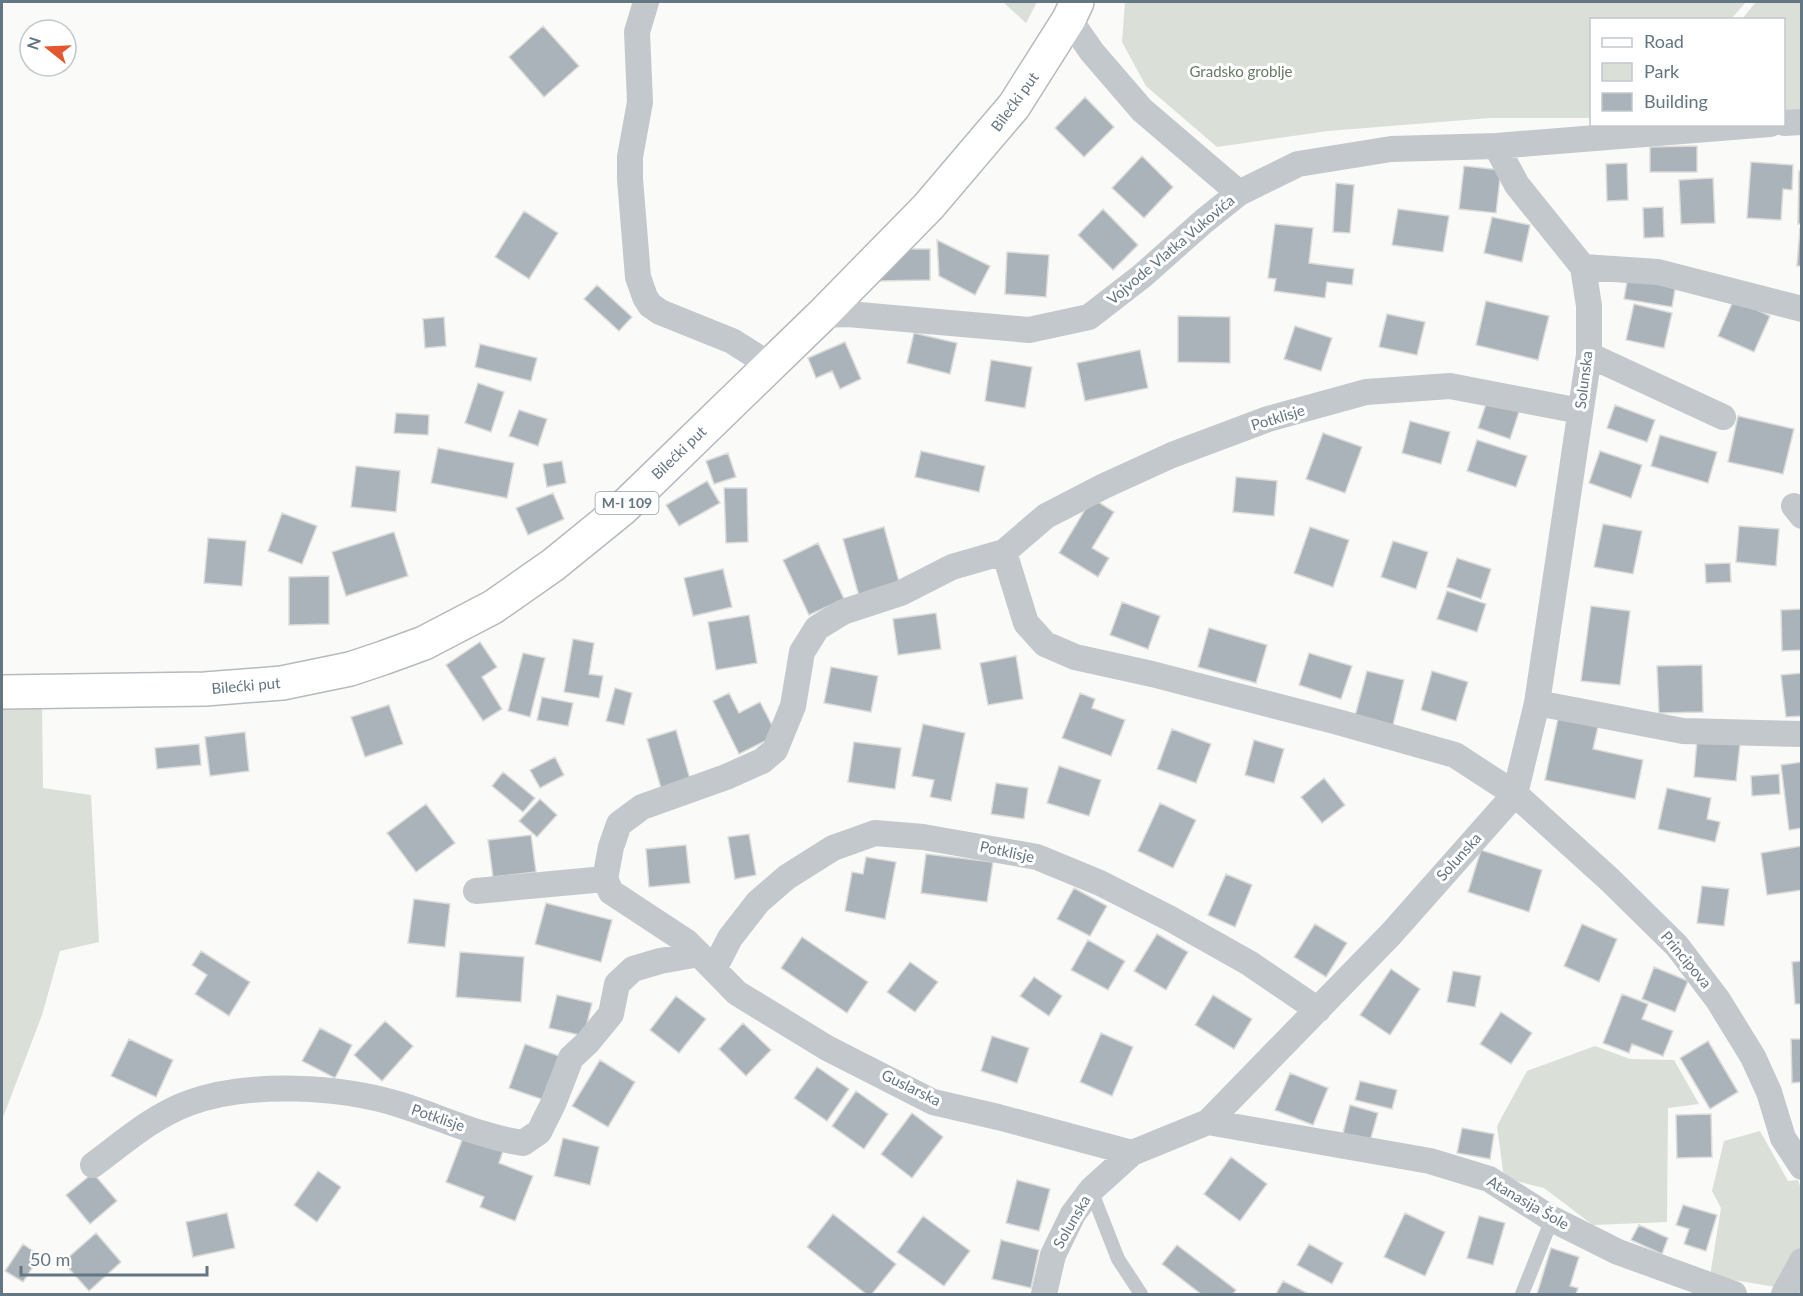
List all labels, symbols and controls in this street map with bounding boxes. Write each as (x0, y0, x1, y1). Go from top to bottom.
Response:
north arrow (18, 18, 78, 78)
legend (1590, 18, 1785, 126)
text: Road (1644, 30, 1684, 52)
text: N (22, 34, 44, 52)
text: Park (1644, 60, 1680, 82)
park label: Gradsko groblje (1190, 62, 1293, 80)
street label: Bilećki put (987, 68, 1042, 135)
text: Building (1644, 90, 1708, 112)
street label: Vojvode Vlatka Vukovića (1103, 191, 1238, 308)
street label: Solunska (1571, 350, 1596, 410)
street label: Potklisje (1249, 400, 1307, 434)
street label: Bilećki put (647, 421, 710, 483)
road number: M-I 109 (596, 492, 658, 514)
street label: Bilećki put (211, 673, 282, 697)
street label: Solunska (1432, 829, 1485, 884)
street label: Potklisje (978, 836, 1036, 866)
street label: Principova (1658, 927, 1716, 991)
street label: Guslarska (879, 1065, 944, 1109)
street label: Potklisje (409, 1100, 467, 1135)
street label: Atanasija Šole (1484, 1171, 1573, 1233)
street label: Solunska (1049, 1192, 1094, 1251)
scale bar (21, 1239, 207, 1277)
text: 50 m (30, 1248, 70, 1270)

